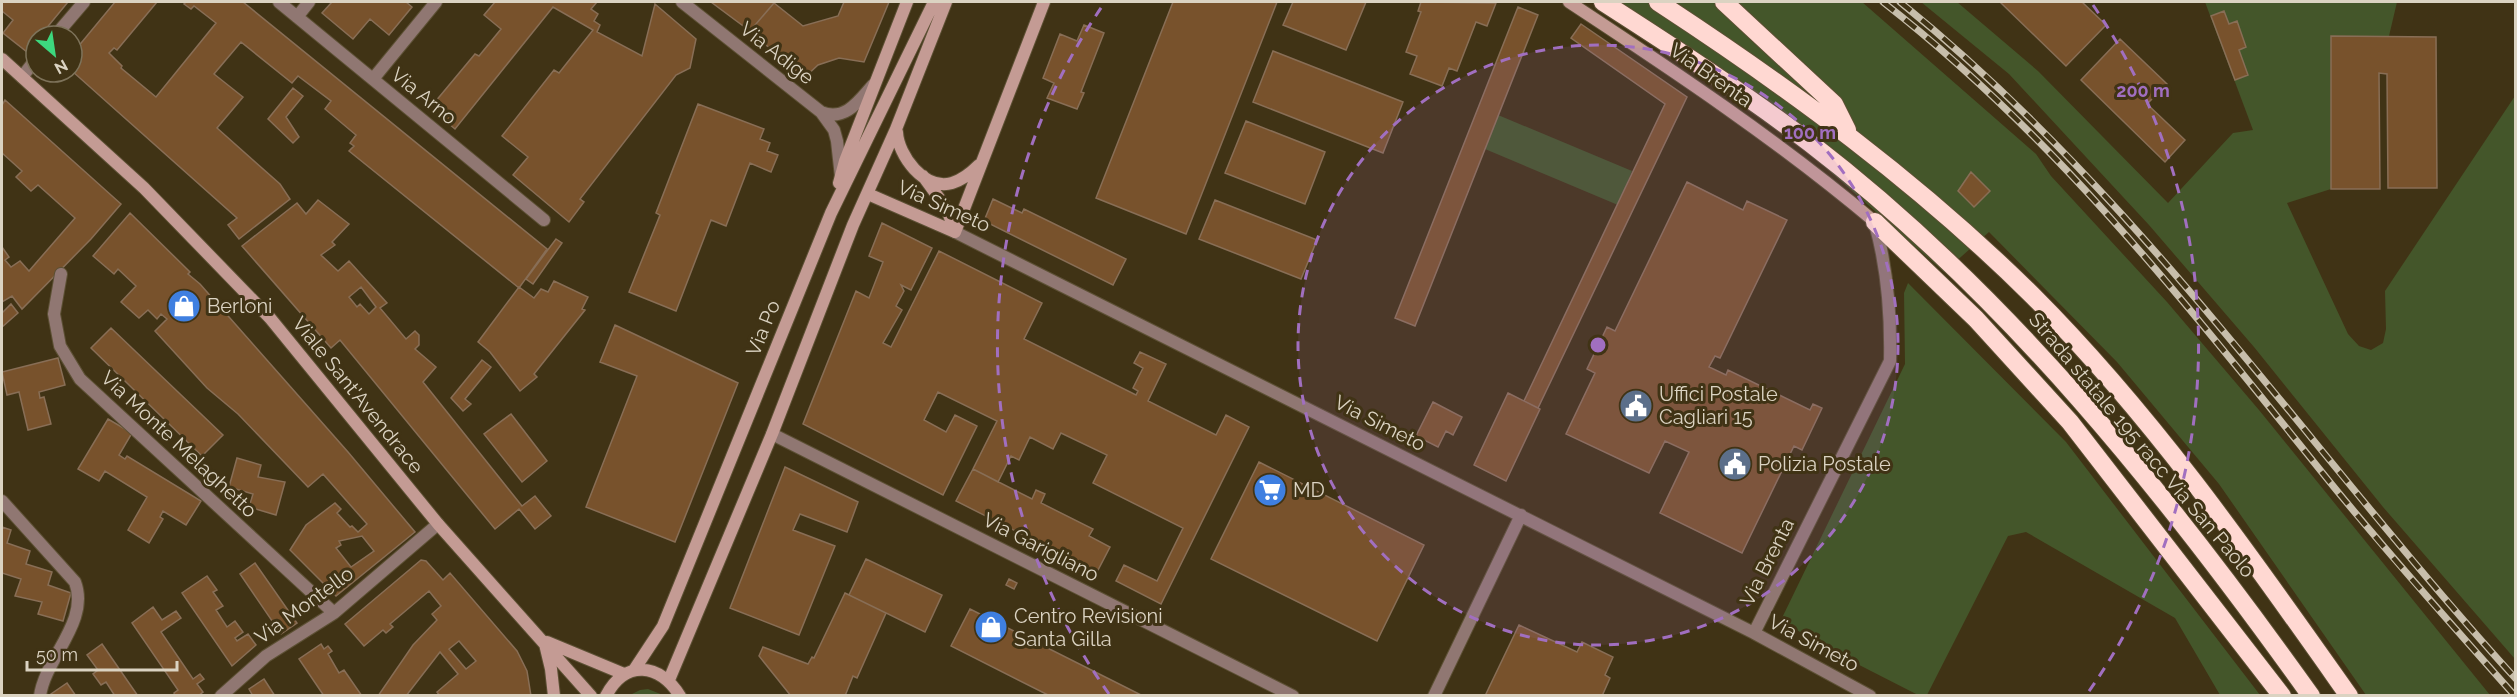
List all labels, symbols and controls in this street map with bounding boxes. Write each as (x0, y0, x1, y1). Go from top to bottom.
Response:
street label: Via Adige (735, 17, 819, 90)
north arrow (24, 24, 84, 84)
street label: Via Brenta (1665, 38, 1757, 112)
text: N (51, 55, 71, 78)
street label: Via Arno (386, 62, 462, 130)
text: 200 m (2116, 80, 2170, 101)
text: 100 m (1784, 122, 1836, 143)
street label: Via Simeto (894, 175, 994, 237)
shop icon: Berloni (166, 288, 202, 324)
place label: Berloni (207, 294, 272, 318)
street label: Via Po (741, 296, 785, 359)
street label: Strada statale 195 racc Via San Paolo (2024, 308, 2260, 583)
street label: Viale Sant'Avendrace (287, 312, 429, 478)
centre of rings (1588, 335, 1608, 355)
street label: Via Monte Melaghetto (96, 366, 262, 523)
place label: Uffici Postale Cagliari 15 (1659, 382, 1778, 429)
public building icon: Uffici Postale Cagliari 15 (1618, 388, 1654, 424)
street label: Via Simeto (1330, 390, 1430, 456)
public building icon: Polizia Postale (1717, 446, 1753, 482)
place label: Polizia Postale (1758, 452, 1891, 476)
supermarket icon: MD (1252, 472, 1288, 508)
place label: MD (1293, 478, 1325, 502)
street label: Via Garigliano (979, 507, 1103, 587)
street label: Via Brenta (1735, 514, 1799, 610)
street label: Via Montello (250, 561, 358, 649)
place label: Centro Revisioni Santa Gilla (1014, 604, 1163, 651)
shop icon: Centro Revisioni Santa Gilla (973, 609, 1009, 645)
street label: Via Simeto (1765, 609, 1863, 677)
scale bar (27, 634, 177, 672)
text: 50 m (36, 644, 78, 665)

